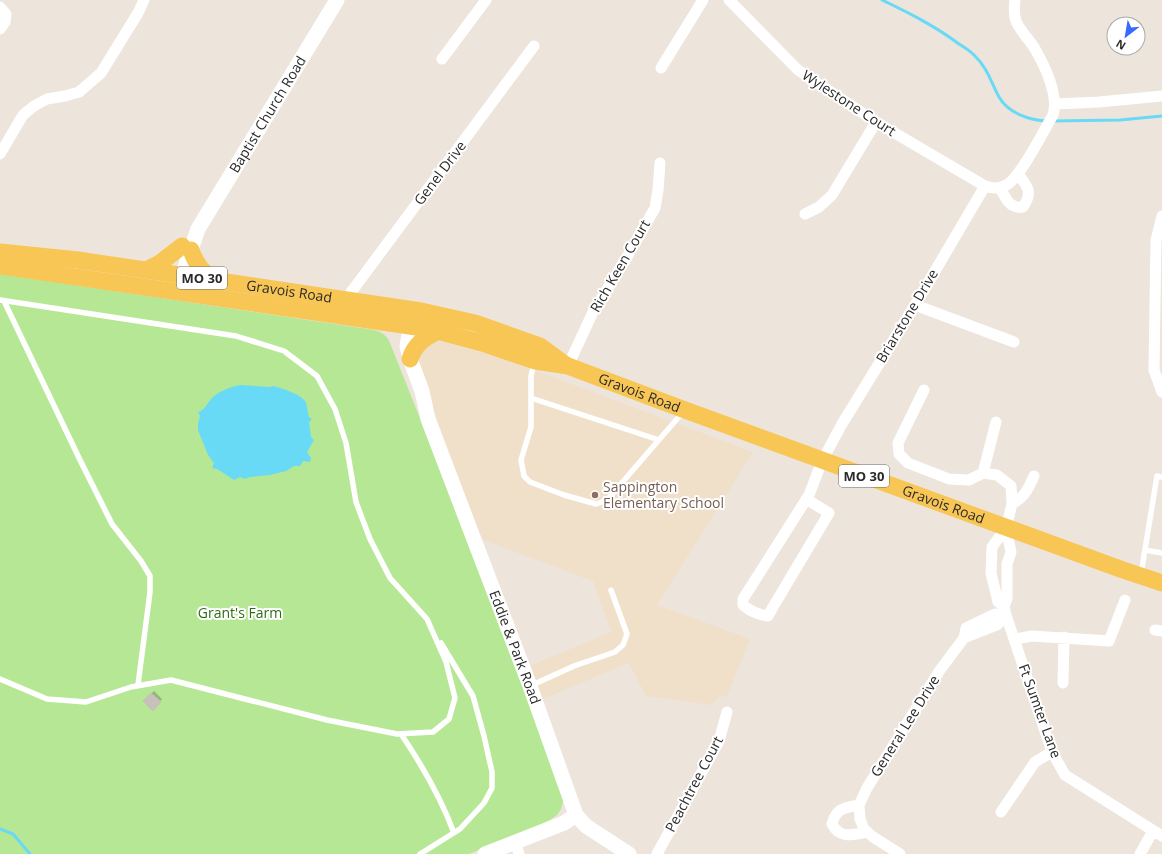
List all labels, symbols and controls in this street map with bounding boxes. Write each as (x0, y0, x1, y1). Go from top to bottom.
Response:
north arrow (1106, 16, 1146, 56)
text: N (1113, 36, 1128, 54)
street label: Baptist Church Road (224, 52, 310, 176)
street label: Wylestone Court (799, 65, 900, 140)
street label: Genel Drive (409, 137, 470, 209)
street label: Rich Keen Court (585, 216, 654, 316)
street label: Briarstone Drive (871, 265, 942, 366)
road number: MO 30 (177, 267, 227, 289)
street label: Gravois Road (245, 275, 333, 307)
street label: Gravois Road (596, 368, 683, 416)
road number: MO 30 (839, 465, 889, 487)
place label: Sappington Elementary School (603, 477, 724, 512)
street label: Gravois Road (900, 480, 988, 528)
marker: Sappington Elementary School (590, 490, 600, 500)
street label: Eddie & Park Road (485, 587, 546, 707)
park label: Grant's Farm (198, 603, 282, 622)
street label: Ft Sumter Lane (1015, 661, 1066, 761)
street label: General Lee Drive (866, 671, 943, 780)
street label: Peachtree Court (660, 733, 727, 835)

